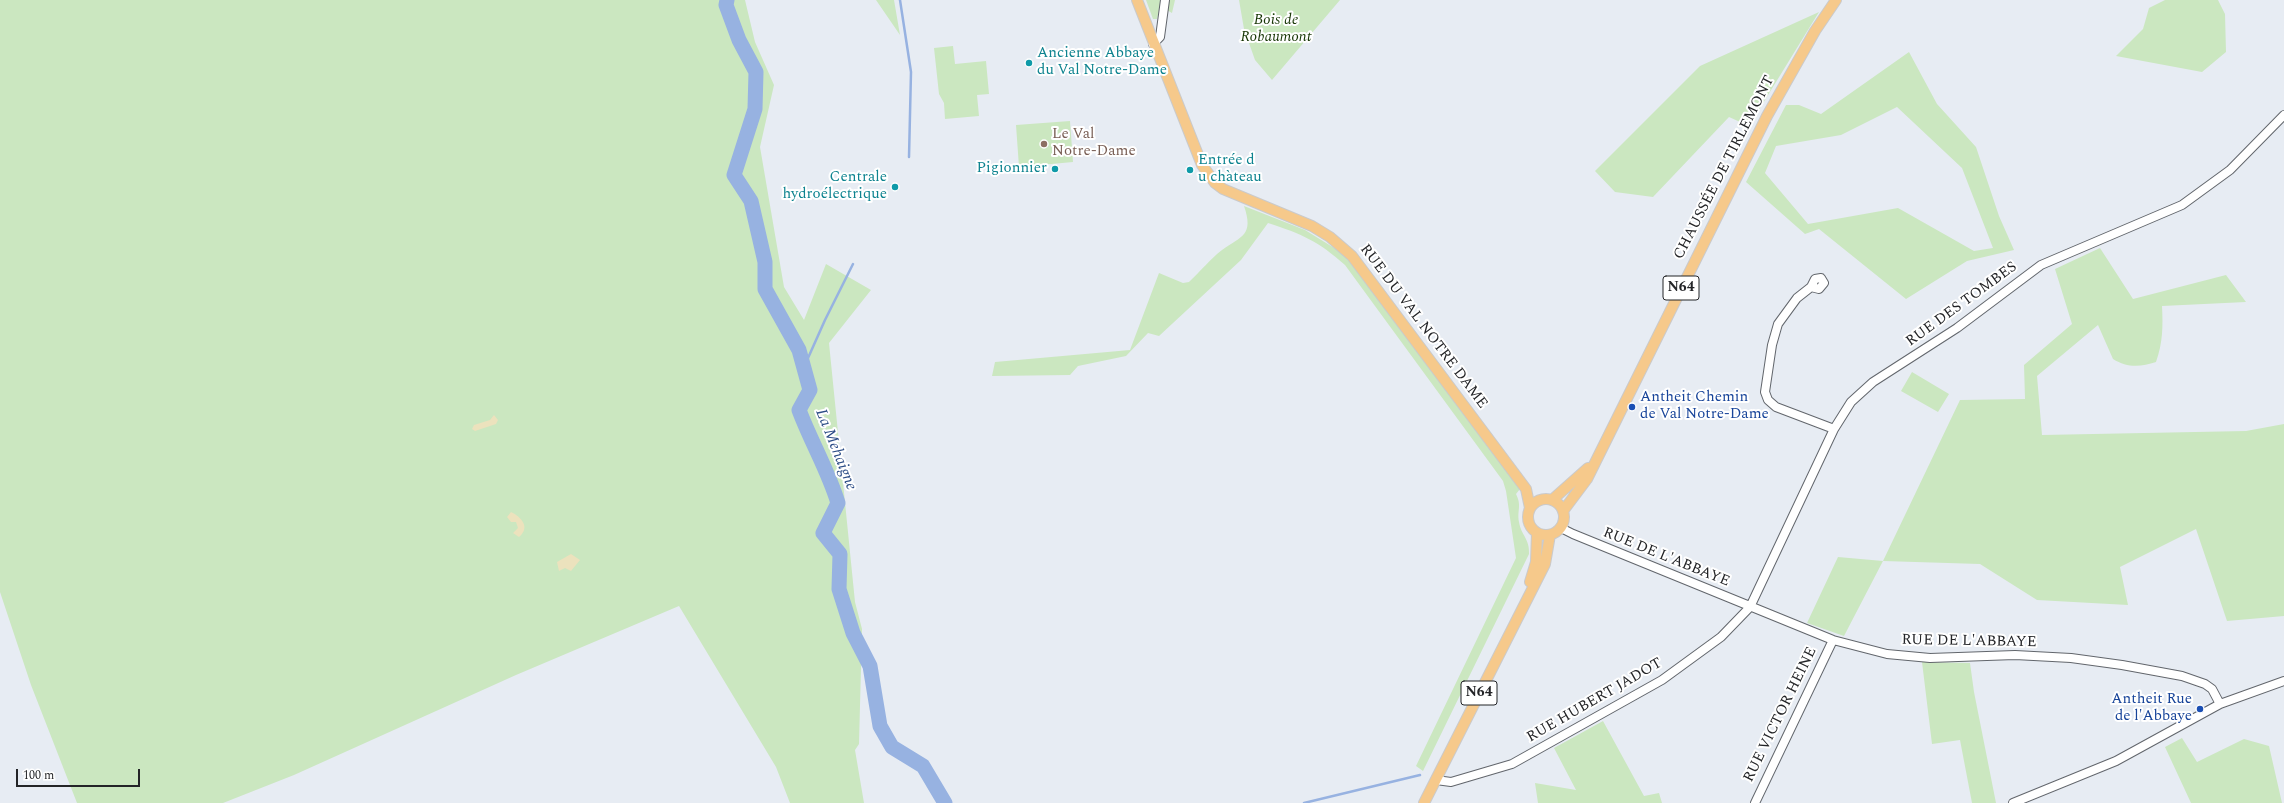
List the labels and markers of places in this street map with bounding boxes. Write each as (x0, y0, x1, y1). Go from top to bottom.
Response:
place label: Ancienne Abbaye du Val Notre-Dame (1037, 45, 1167, 80)
marker: Ancienne Abbaye du Val Notre-Dame (1024, 58, 1034, 68)
place label: Le Val Notre-Dame (1052, 126, 1136, 161)
marker: Le Val Notre-Dame (1039, 139, 1049, 149)
place label: Entrée d u chàteau (1198, 152, 1262, 187)
place label: Pigionnier (976, 160, 1047, 178)
marker: Pigionnier (1050, 164, 1060, 174)
marker: Entrée d u chàteau (1185, 165, 1195, 175)
place label: Centrale hydroélectrique (782, 169, 887, 204)
marker: Centrale hydroélectrique (890, 182, 900, 192)
place label: Antheit Chemin de Val Notre-Dame (1640, 389, 1769, 424)
marker: Antheit Chemin de Val Notre-Dame (1627, 402, 1637, 412)
place label: Antheit Rue de l'Abbaye (2111, 691, 2192, 726)
marker: Antheit Rue de l'Abbaye (2195, 704, 2205, 714)

